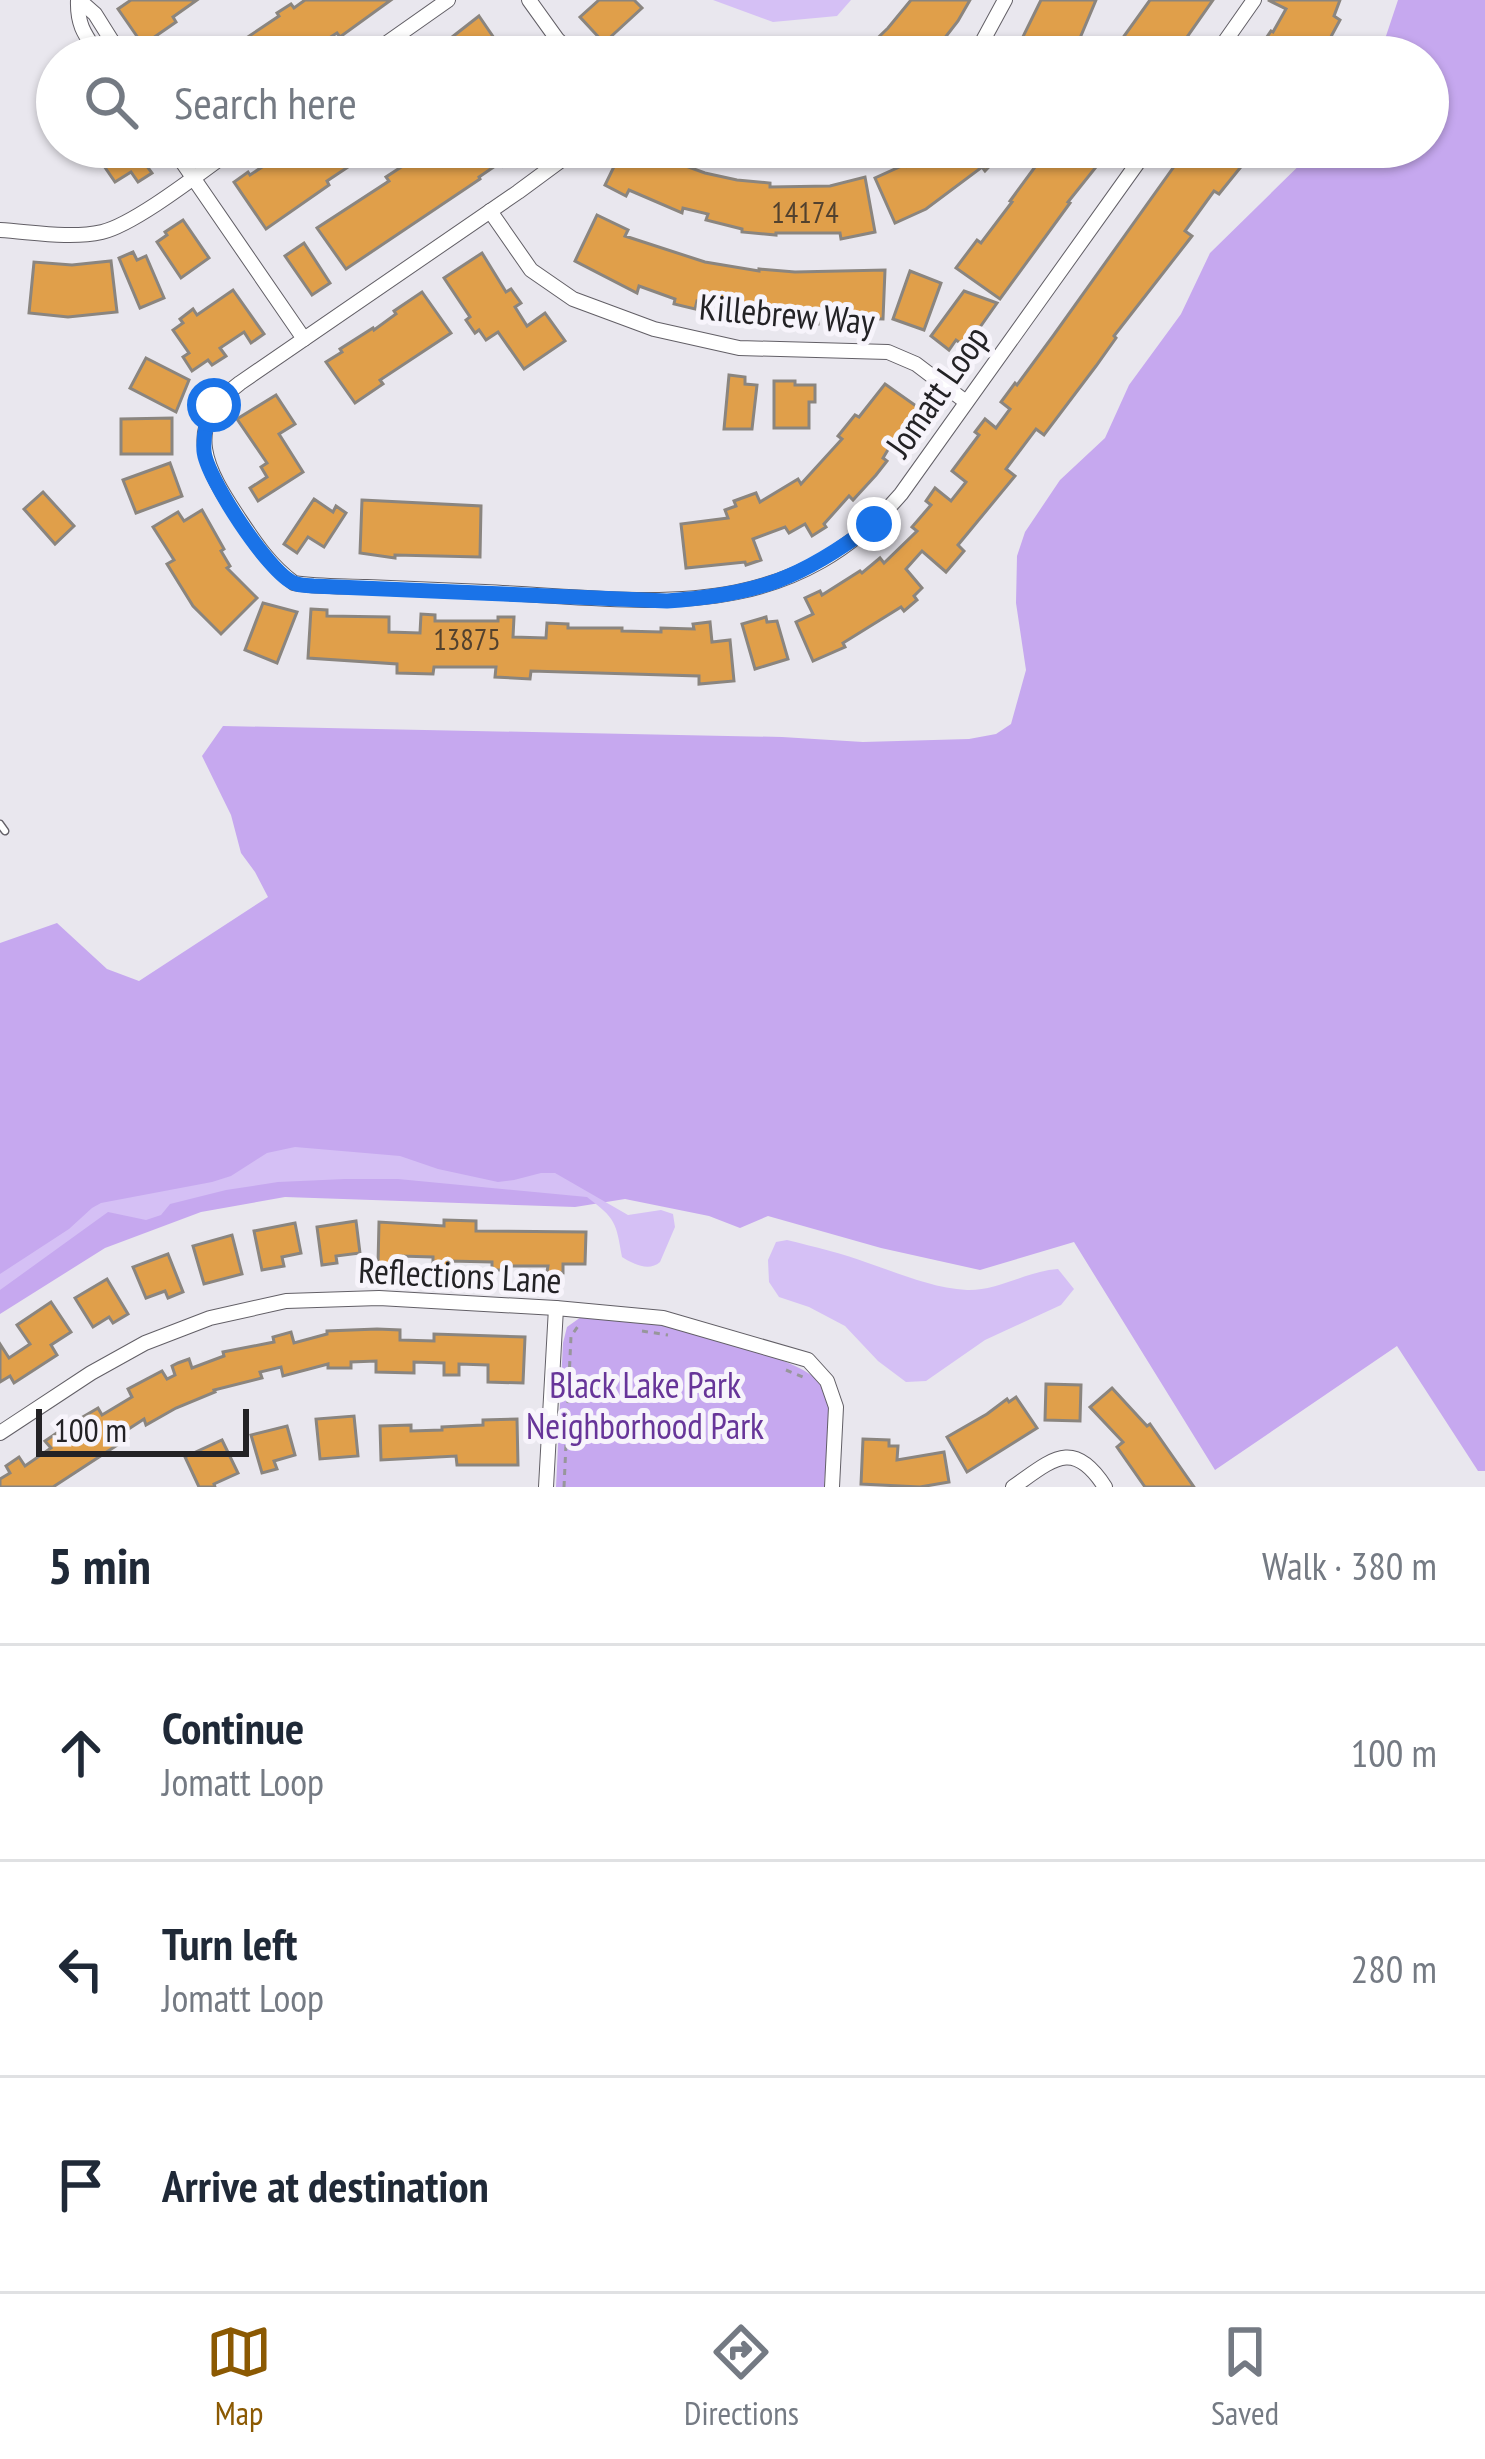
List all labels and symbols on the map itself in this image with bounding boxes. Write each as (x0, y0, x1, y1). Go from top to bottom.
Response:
house number: 14174 (771, 192, 839, 231)
street label: Killebrew Way (697, 282, 877, 345)
street label: Jomatt Loop (874, 316, 999, 466)
route start (187, 378, 241, 432)
route end (847, 497, 901, 551)
house number: 13875 (433, 619, 501, 658)
street label: Reflections Lane (357, 1246, 563, 1303)
park label: Black Lake Park Neighborhood Park (526, 1361, 764, 1449)
scale bar (36, 1403, 249, 1456)

